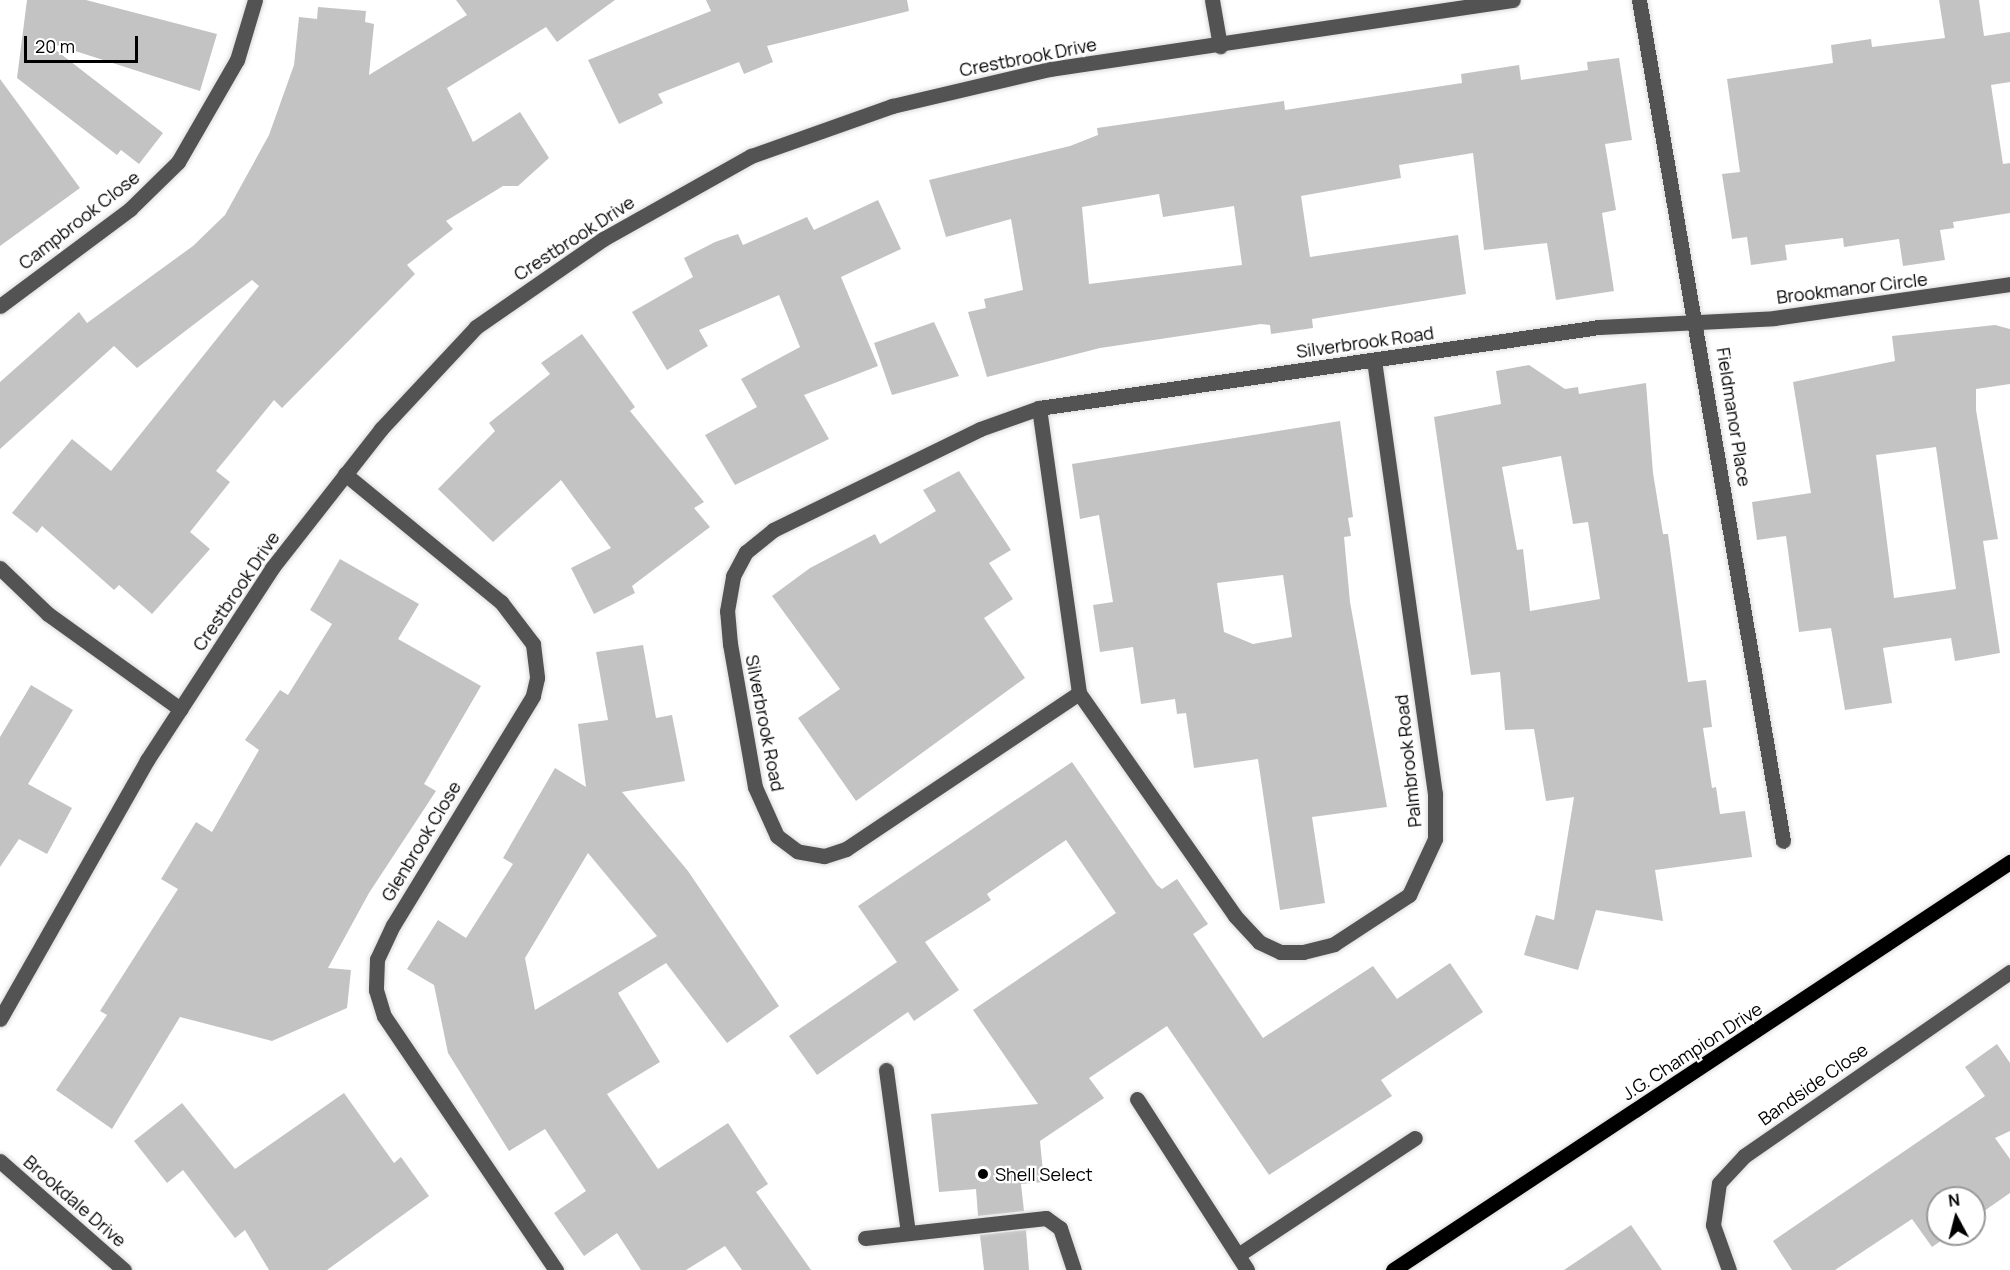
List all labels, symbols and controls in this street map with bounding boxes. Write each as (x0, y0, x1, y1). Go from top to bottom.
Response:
scale bar (27, 24, 141, 62)
street label: Crestbrook Drive (958, 33, 1098, 81)
text: 20 m (35, 34, 75, 58)
street label: Campbrook Close (14, 166, 144, 274)
street label: Crestbrook Drive (510, 191, 638, 285)
street label: Brookmanor Circle (1775, 268, 1929, 308)
street label: Silverbrook Road (1295, 322, 1435, 362)
street label: Fieldmanor Place (1712, 346, 1756, 488)
street label: Crestbrook Drive (188, 527, 284, 655)
street label: Silverbrook Road (741, 653, 789, 793)
street label: Palmbrook Road (1390, 694, 1426, 828)
street label: Glenbrook Close (377, 777, 465, 905)
street label: J.G. Champion Drive (1618, 998, 1766, 1104)
street label: Bandside Close (1754, 1038, 1872, 1130)
street label: Brookdale Drive (19, 1151, 131, 1251)
place label: Shell Select (995, 1163, 1093, 1185)
marker: Shell Select (976, 1167, 990, 1181)
north arrow (1926, 1186, 1986, 1246)
text: N (1947, 1189, 1961, 1212)

